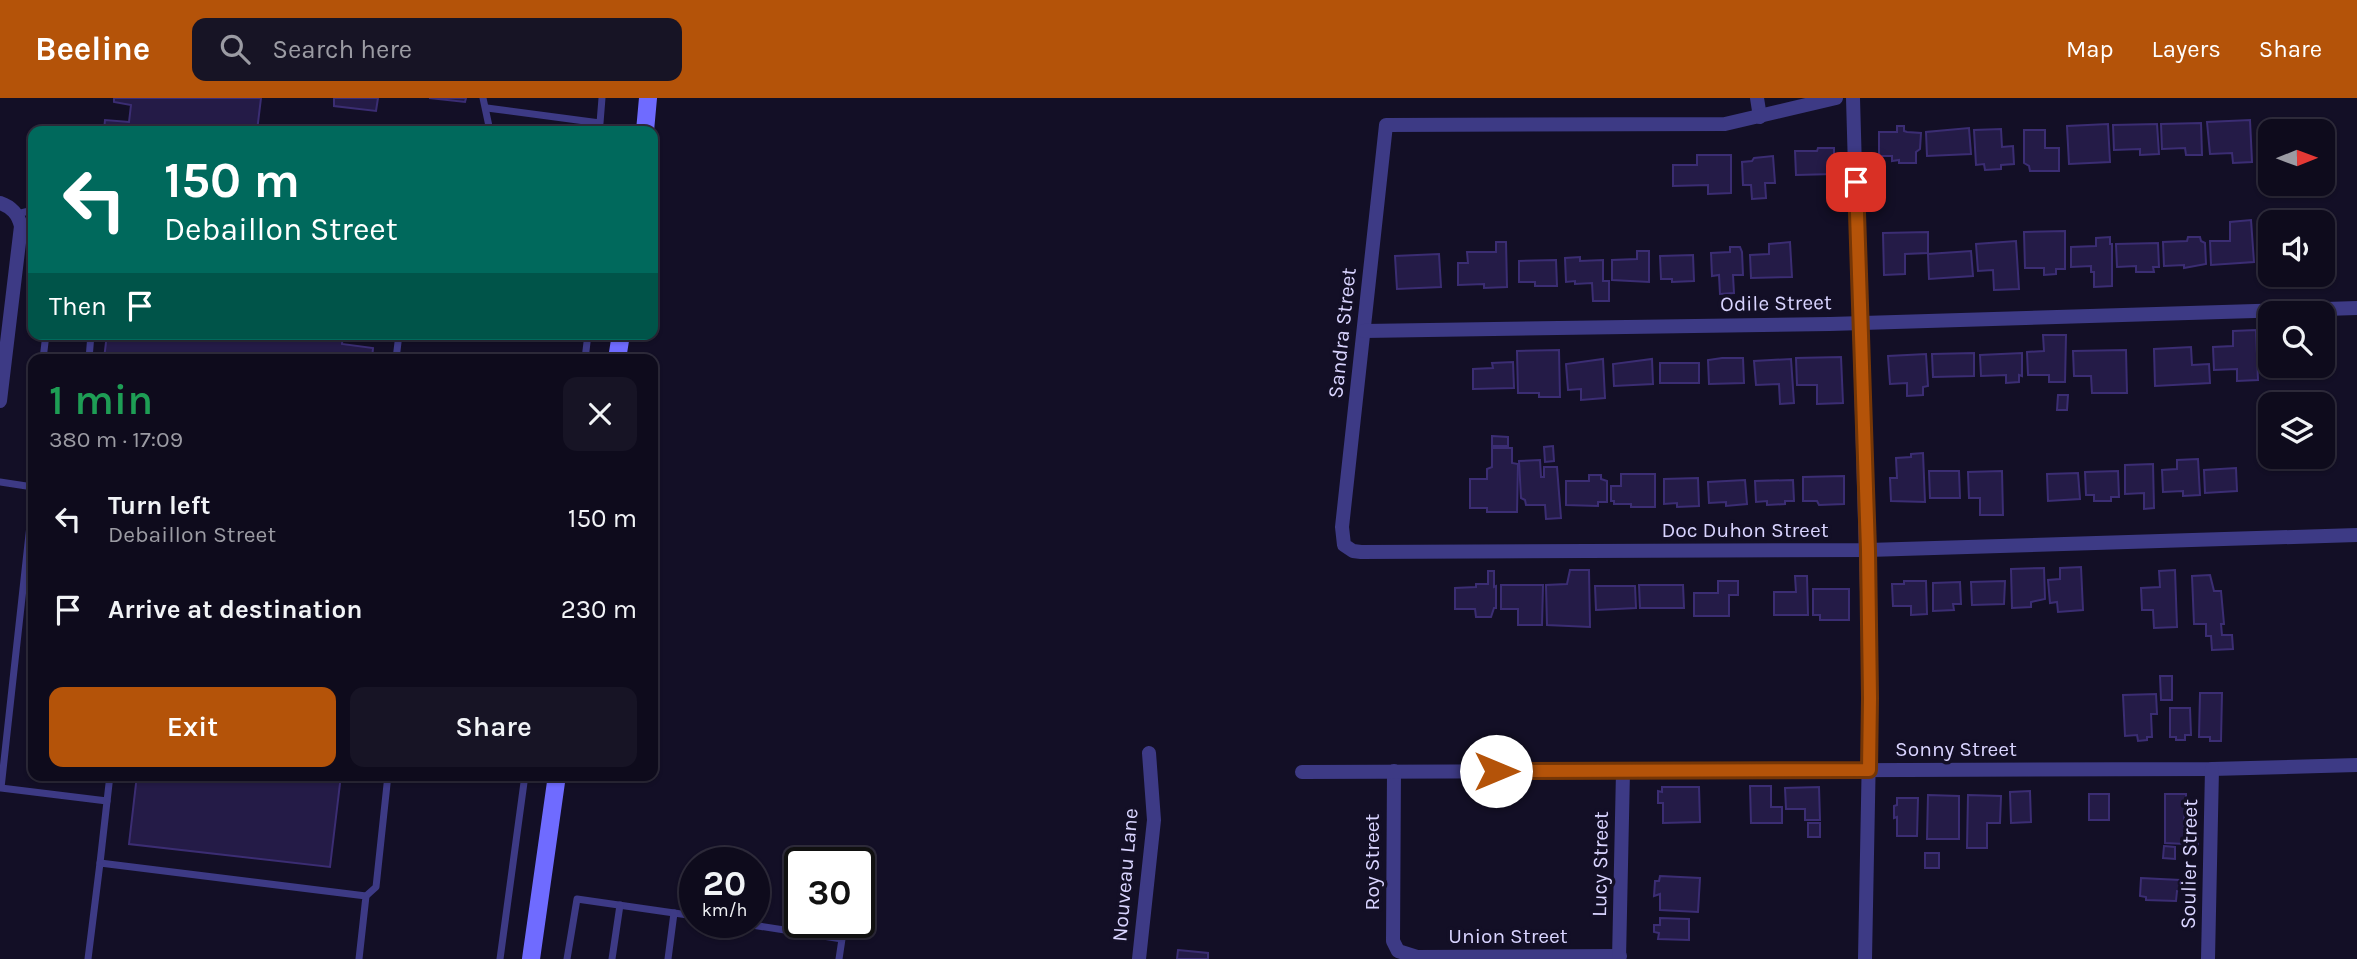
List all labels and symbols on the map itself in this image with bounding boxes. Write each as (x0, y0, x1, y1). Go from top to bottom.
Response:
north arrow (2258, 119, 2334, 196)
pin (1826, 152, 1886, 212)
street label: Sandra Street (1323, 266, 1361, 399)
street label: Odile Street (1720, 290, 1832, 316)
street label: Doc Duhon Street (1661, 518, 1829, 542)
position arrow (1459, 734, 1533, 808)
street label: Sonny Street (1895, 737, 2017, 761)
street label: Soulier Street (2176, 799, 2202, 929)
street label: Nouveau Lane (1107, 807, 1143, 943)
street label: Lucy Street (1587, 811, 1613, 917)
street label: Roy Street (1360, 814, 1384, 910)
speed limit sign: 30 (784, 847, 875, 938)
street label: Union Street (1448, 924, 1568, 948)

